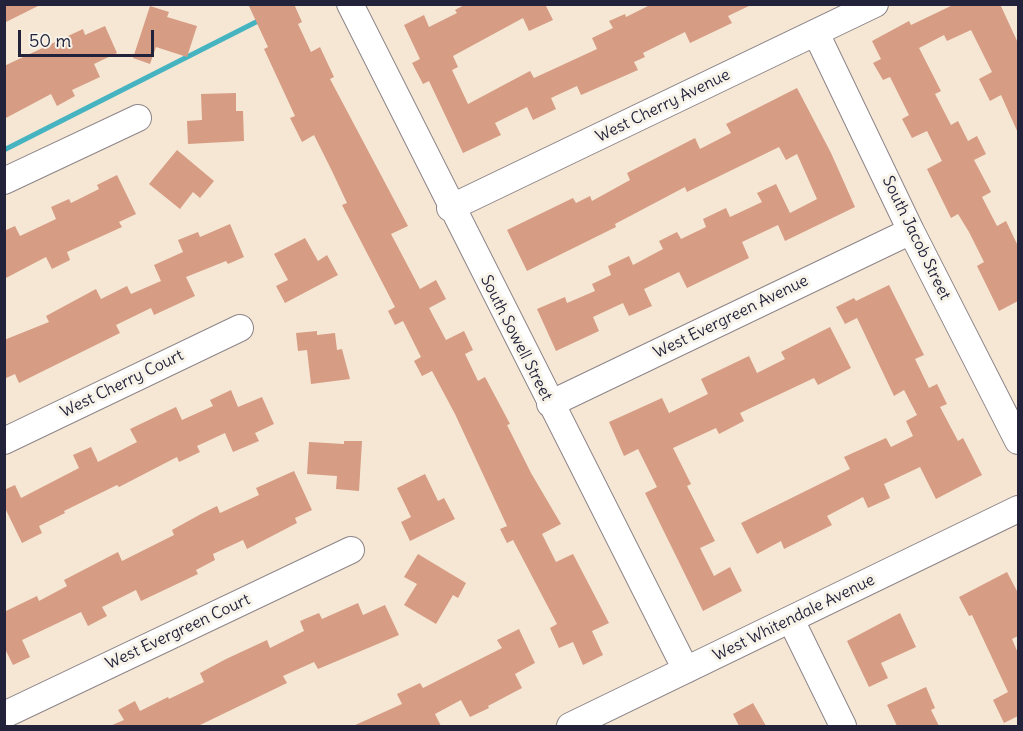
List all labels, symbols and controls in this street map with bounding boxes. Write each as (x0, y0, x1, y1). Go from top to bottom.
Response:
scale bar (21, 18, 158, 56)
text: 50 m (29, 29, 71, 52)
street label: West Cherry Avenue (593, 65, 733, 147)
street label: South Jacob Street (878, 173, 954, 303)
street label: West Evergreen Avenue (650, 271, 812, 363)
street label: South Sowell Street (476, 272, 556, 404)
street label: West Cherry Court (58, 346, 186, 422)
street label: West Whitendale Avenue (710, 570, 878, 666)
street label: West Evergreen Court (103, 590, 253, 674)

